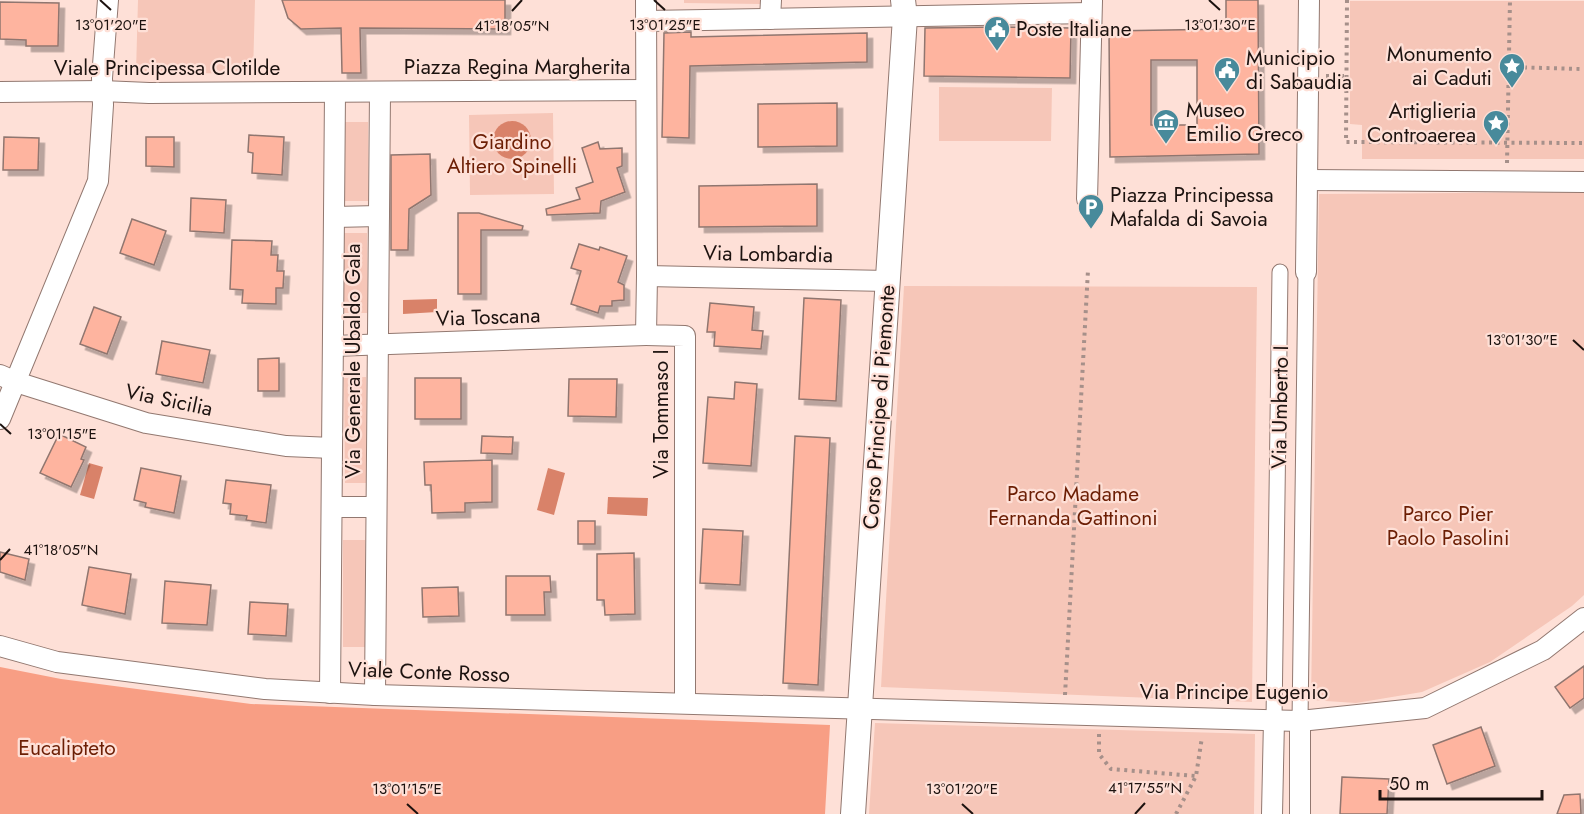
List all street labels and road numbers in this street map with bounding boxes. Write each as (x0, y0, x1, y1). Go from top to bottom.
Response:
street label: Piazza Regina Margherita (404, 52, 630, 82)
street label: Viale Principessa Clotilde (54, 53, 280, 83)
street label: Via Lombardia (703, 238, 833, 270)
street label: Via Generale Ubaldo Gala (338, 244, 368, 479)
street label: Corso Principe di Piemonte (855, 284, 903, 530)
street label: Via Toscana (435, 300, 541, 334)
street label: Via Umberto I (1264, 345, 1296, 469)
street label: Via Tommaso I (646, 349, 676, 479)
street label: Via Sicilia (123, 376, 215, 424)
street label: Viale Conte Rosso (348, 654, 510, 690)
street label: Via Principe Eugenio (1140, 677, 1328, 707)

